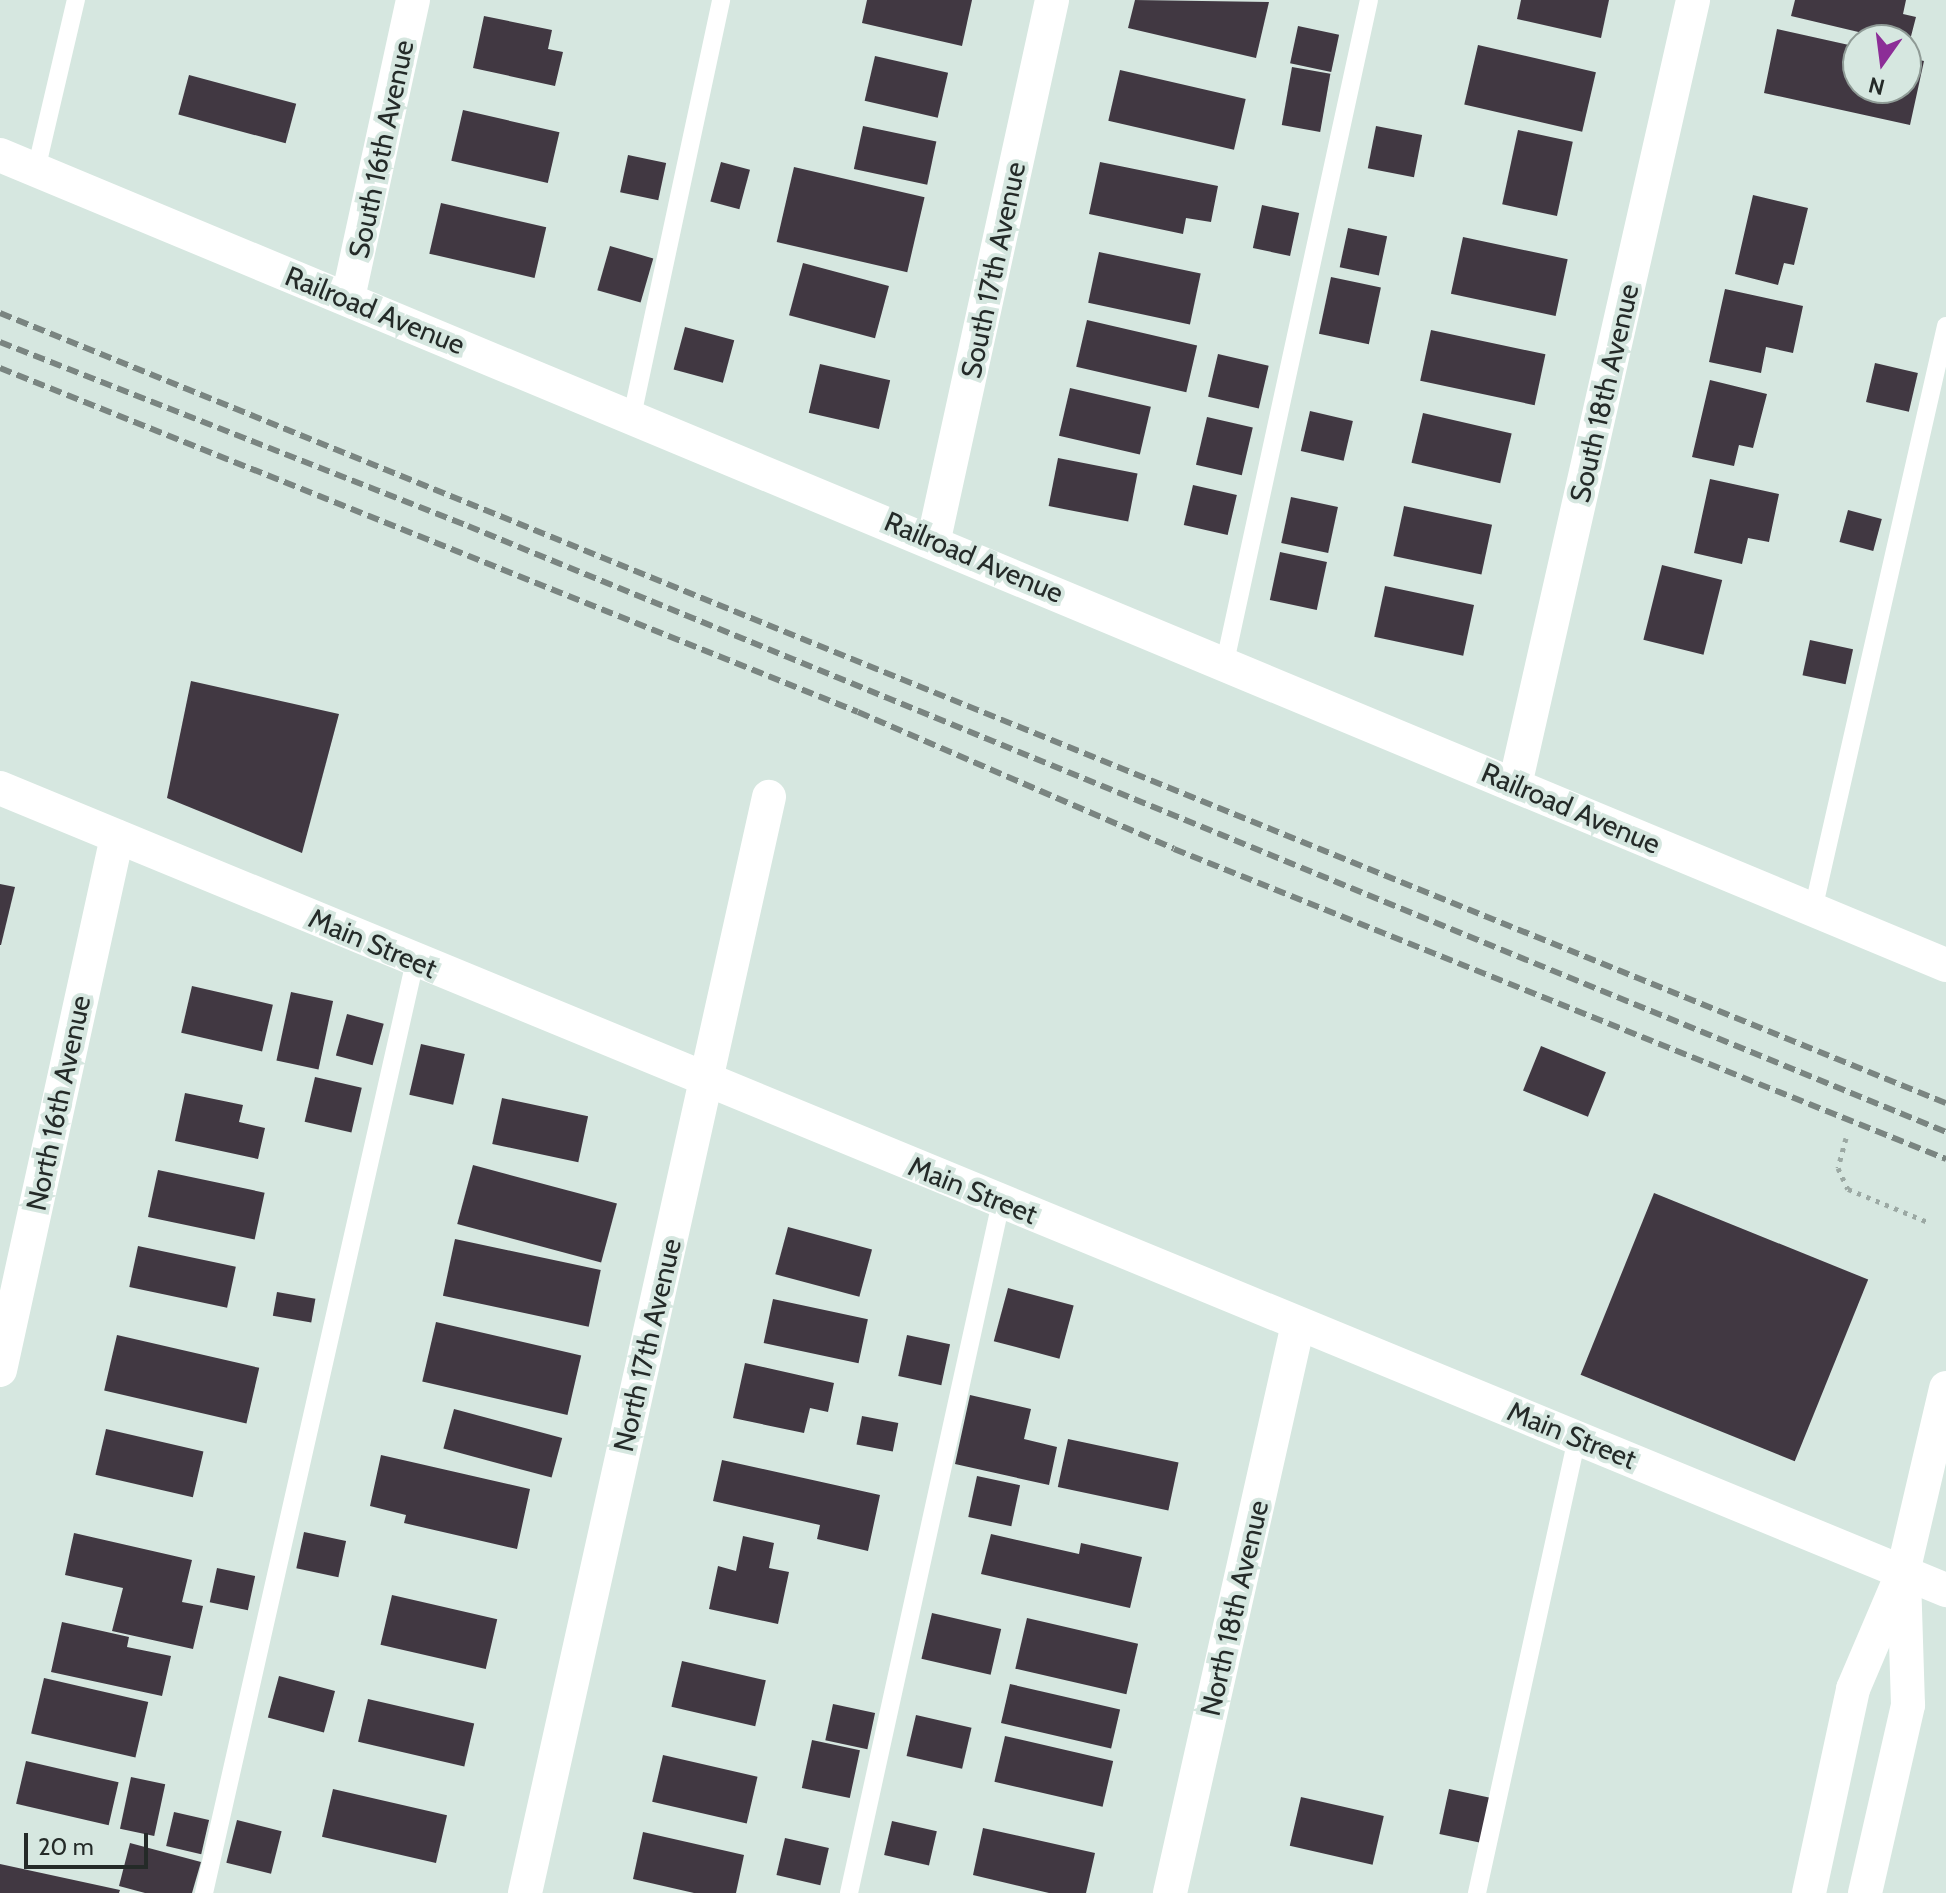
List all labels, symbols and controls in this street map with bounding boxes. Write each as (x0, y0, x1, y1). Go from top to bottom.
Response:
north arrow (1842, 24, 1922, 104)
street label: South 16th Avenue (341, 37, 421, 261)
text: N (1866, 71, 1887, 101)
street label: South 17th Avenue (954, 159, 1032, 381)
street label: Railroad Avenue (280, 259, 470, 361)
street label: South 18th Avenue (1563, 281, 1645, 505)
street label: Railroad Avenue (880, 504, 1068, 610)
street label: Railroad Avenue (1477, 755, 1665, 861)
street label: Main Street (304, 901, 442, 985)
street label: North 16th Avenue (19, 992, 97, 1214)
street label: Main Street (904, 1149, 1042, 1231)
street label: North 17th Avenue (606, 1235, 688, 1455)
street label: Main Street (1503, 1394, 1641, 1476)
street label: North 18th Avenue (1193, 1497, 1275, 1719)
scale bar (28, 1817, 152, 1867)
text: 20 m (38, 1832, 94, 1861)

